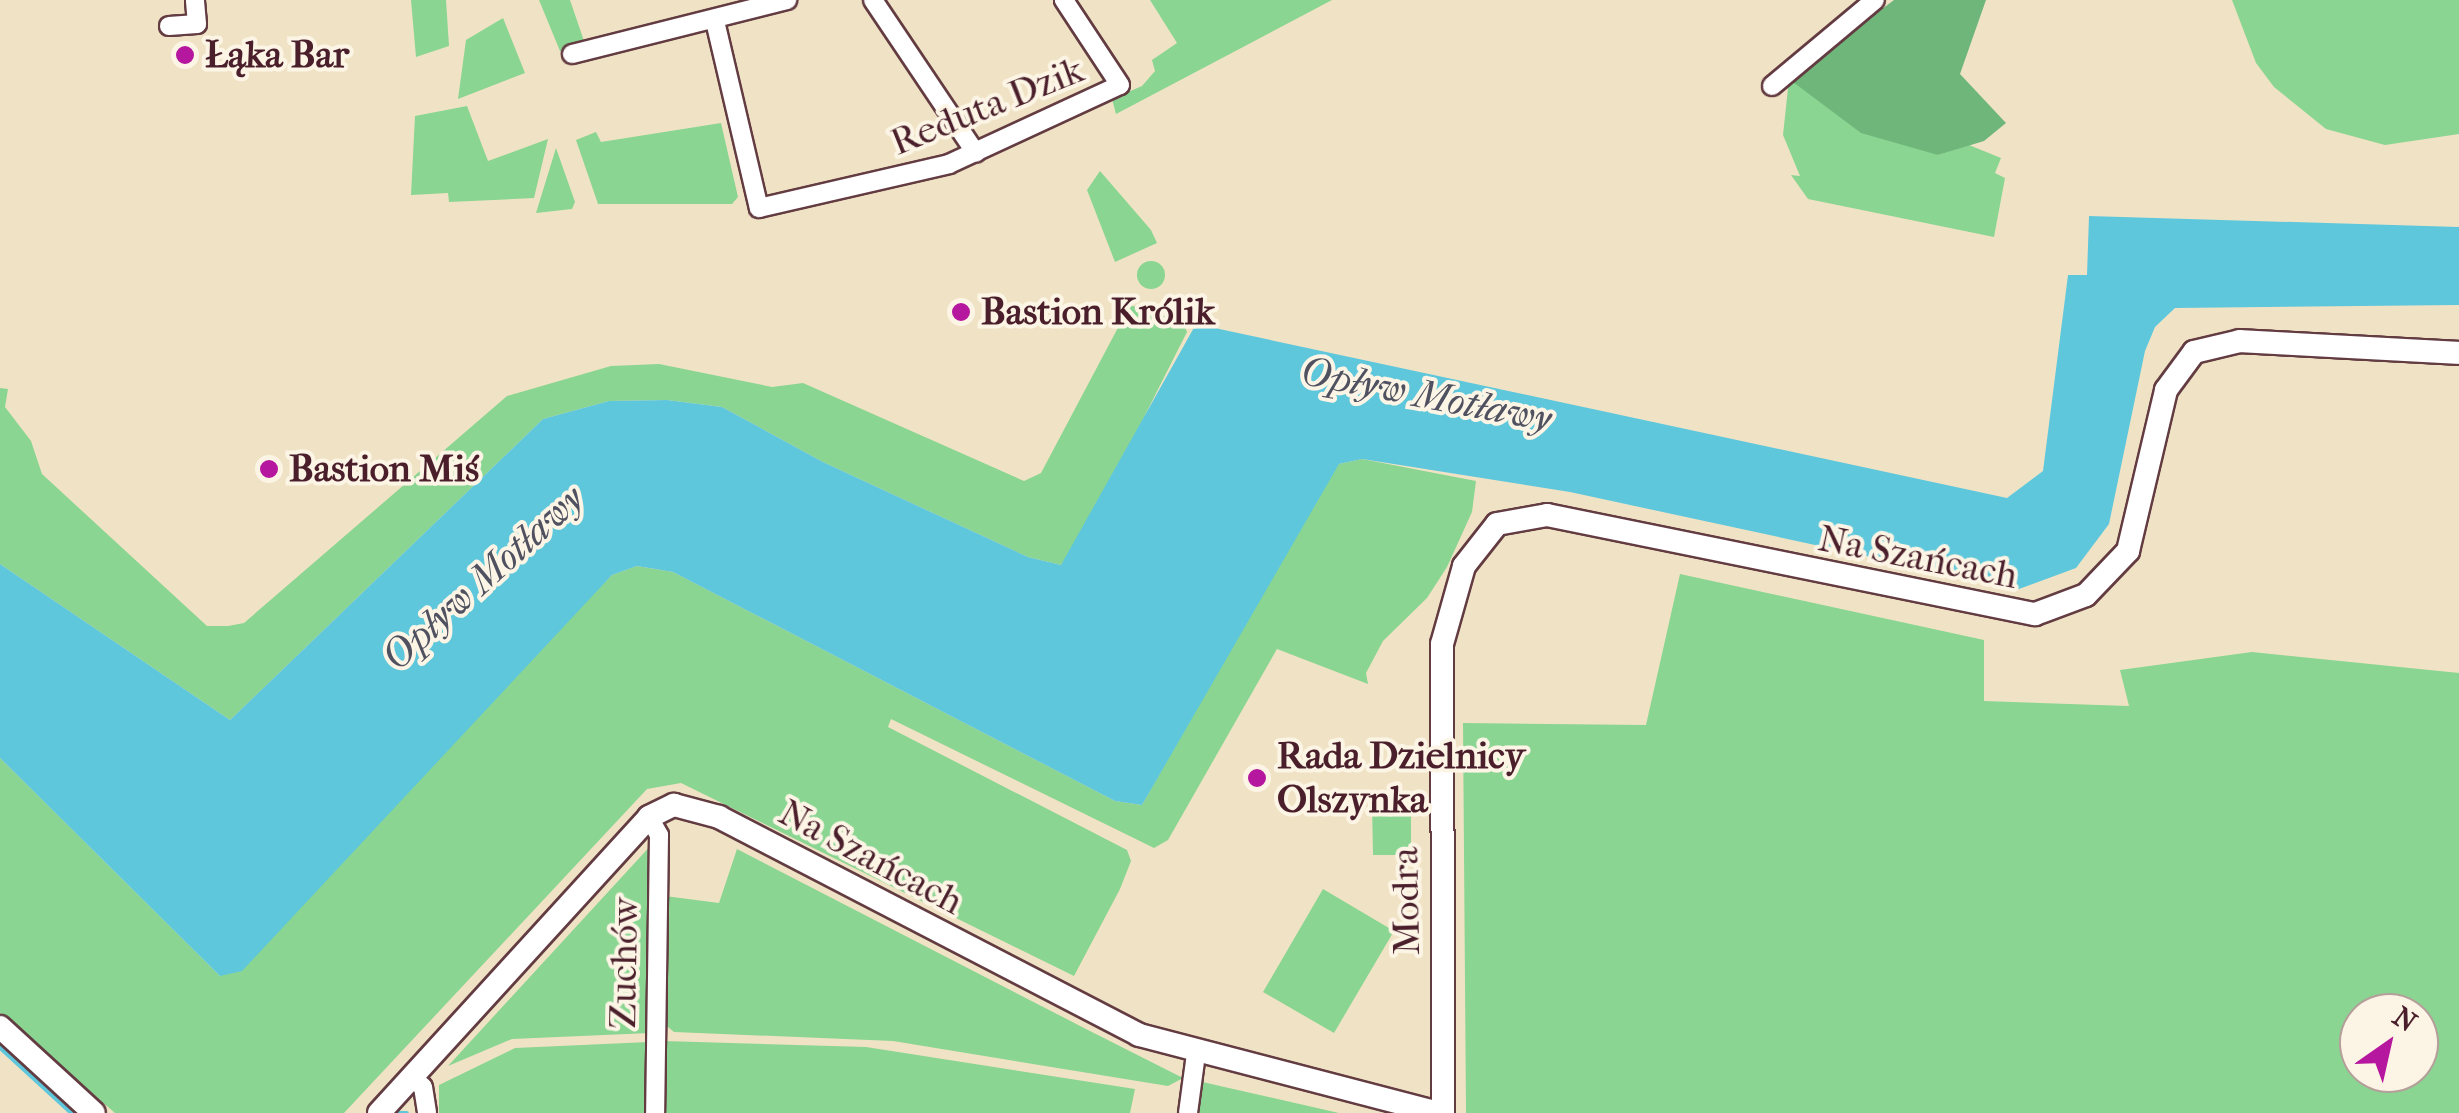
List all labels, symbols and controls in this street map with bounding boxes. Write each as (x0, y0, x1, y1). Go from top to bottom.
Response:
place label: Łąka Bar (205, 32, 349, 78)
marker: Łąka Bar (174, 44, 196, 66)
street label: Reduta Dzik (884, 47, 1090, 165)
place label: Bastion Królik (981, 289, 1215, 335)
marker: Bastion Królik (950, 301, 972, 323)
water label: Opływ Motławy (1296, 347, 1556, 443)
place label: Bastion Miś (289, 446, 479, 492)
marker: Bastion Miś (258, 458, 280, 480)
water label: Opływ Motławy (372, 475, 594, 681)
street label: Na Szańcach (1815, 515, 2021, 599)
place label: Rada Dzielnicy Olszynka (1277, 733, 1525, 822)
marker: Rada Dzielnicy Olszynka (1246, 767, 1268, 789)
street label: Na Szańcach (771, 789, 971, 925)
street label: Modra (1382, 847, 1430, 955)
street label: Zuchów (600, 897, 648, 1029)
north arrow (2339, 993, 2439, 1093)
text: N (2387, 1000, 2423, 1039)

